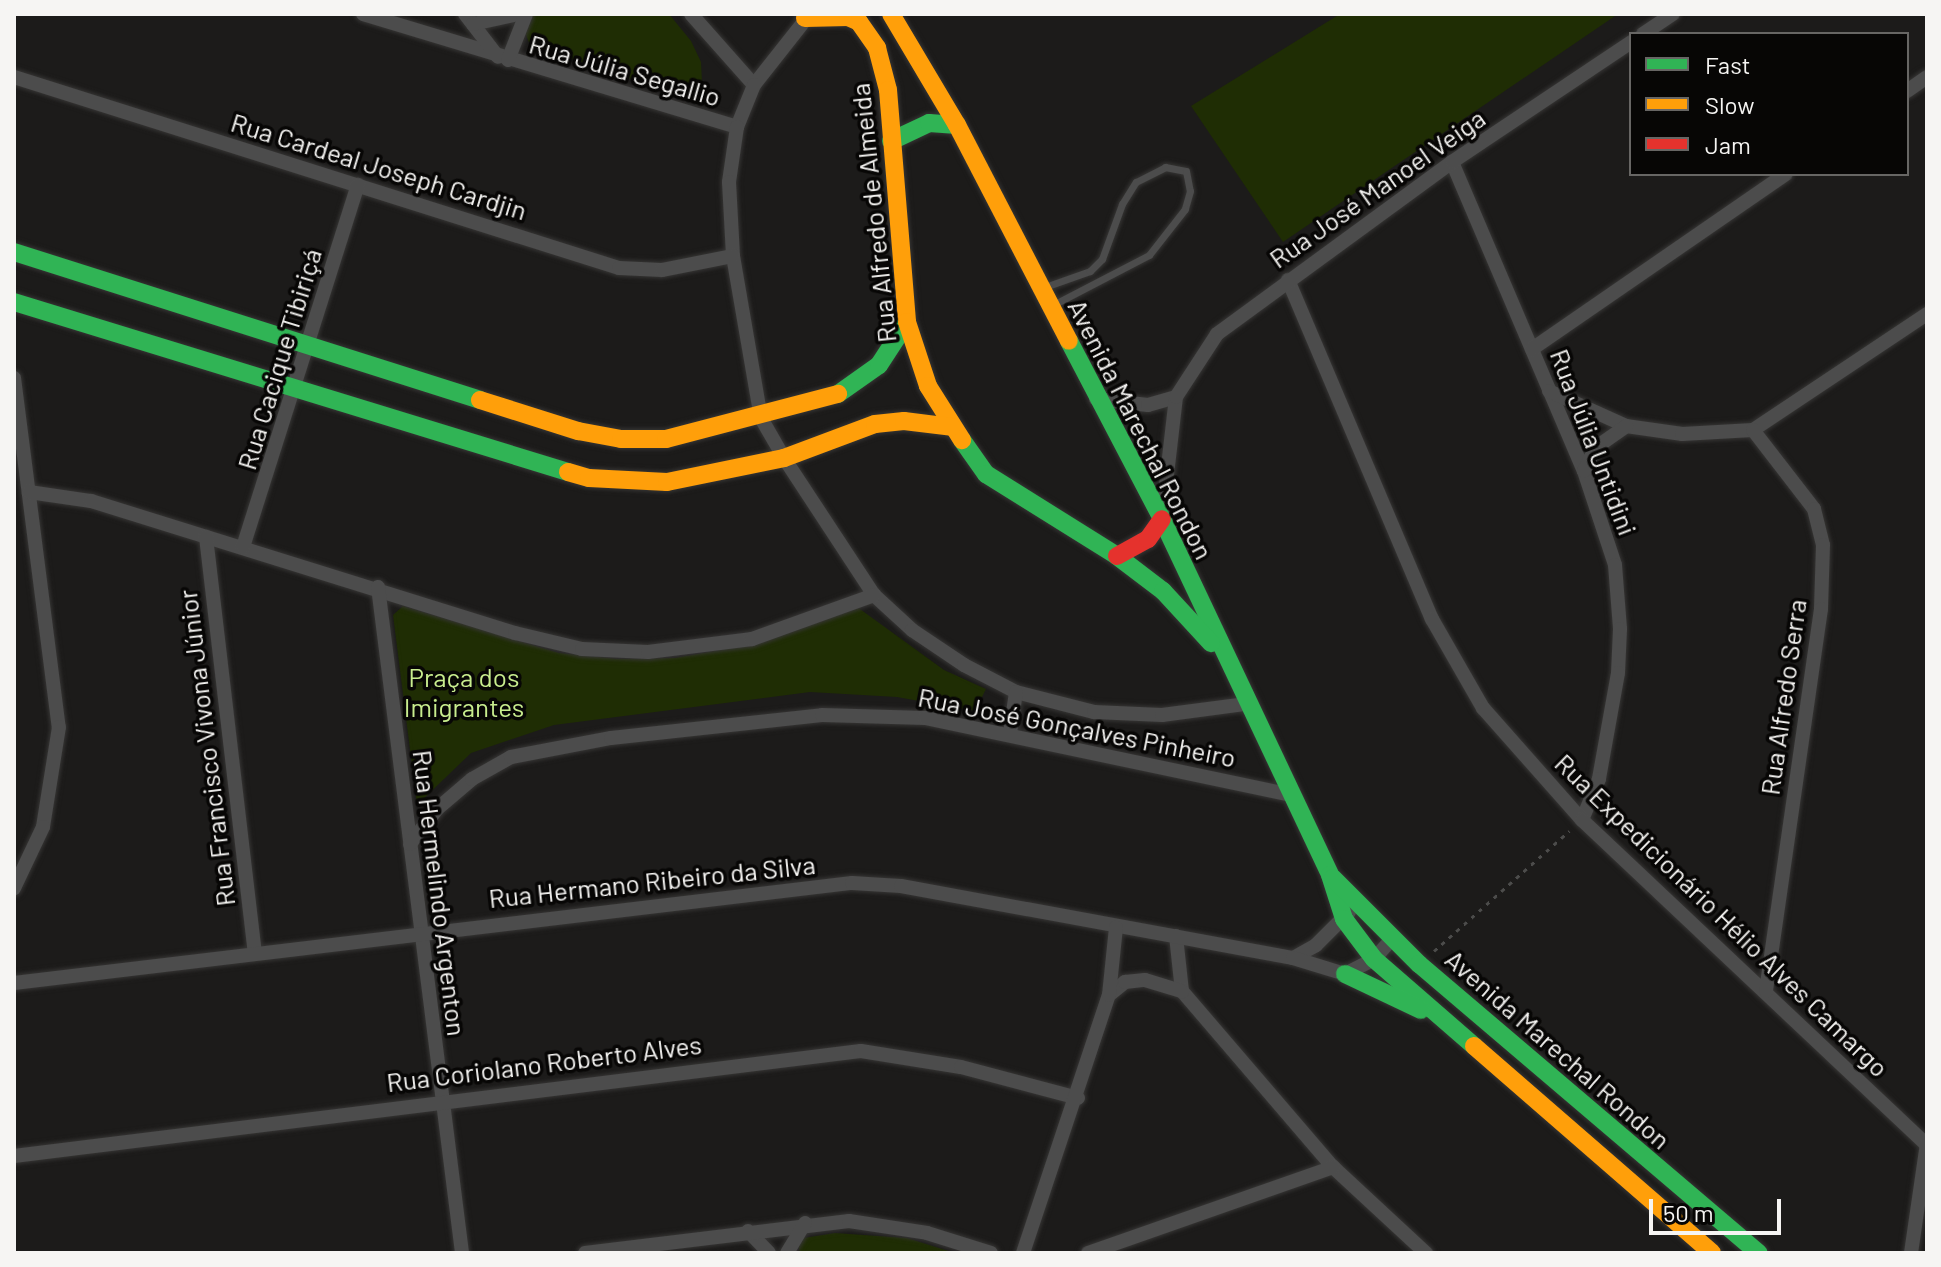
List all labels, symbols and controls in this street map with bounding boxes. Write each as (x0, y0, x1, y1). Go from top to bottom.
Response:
street label: Rua Júlia Segallio (526, 28, 724, 112)
legend (1629, 32, 1909, 176)
text: Fast (1705, 50, 1750, 79)
street label: Rua Alfredo de Almeida (844, 82, 902, 344)
text: Slow (1705, 90, 1754, 119)
street label: Rua José Manoel Veiga (1263, 102, 1491, 274)
street label: Rua Cardeal Joseph Cardjin (227, 106, 531, 226)
text: Jam (1705, 130, 1751, 159)
street label: Rua Cacique Tibiriçá (231, 245, 327, 473)
street label: Avenida Marechal Rondon (1062, 294, 1220, 564)
street label: Rua Júlia Untidini (1544, 345, 1644, 539)
street label: Rua Francisco Vivona Júnior (171, 588, 241, 908)
street label: Rua Alfredo Serra (1754, 597, 1812, 797)
park label: Praça dos Imigrantes (404, 661, 524, 722)
street label: Rua José Gonçalves Pinheiro (916, 681, 1238, 773)
street label: Rua Expedicionário Hélio Alves Camargo (1549, 747, 1895, 1083)
street label: Rua Hermelindo Argenton (407, 748, 473, 1038)
street label: Rua Hermano Ribeiro da Silva (487, 848, 817, 914)
street label: Avenida Marechal Rondon (1439, 943, 1677, 1155)
street label: Rua Coriolano Roberto Alves (385, 1028, 703, 1098)
scale bar (1653, 1183, 1785, 1233)
text: 50 m (1663, 1198, 1714, 1227)

